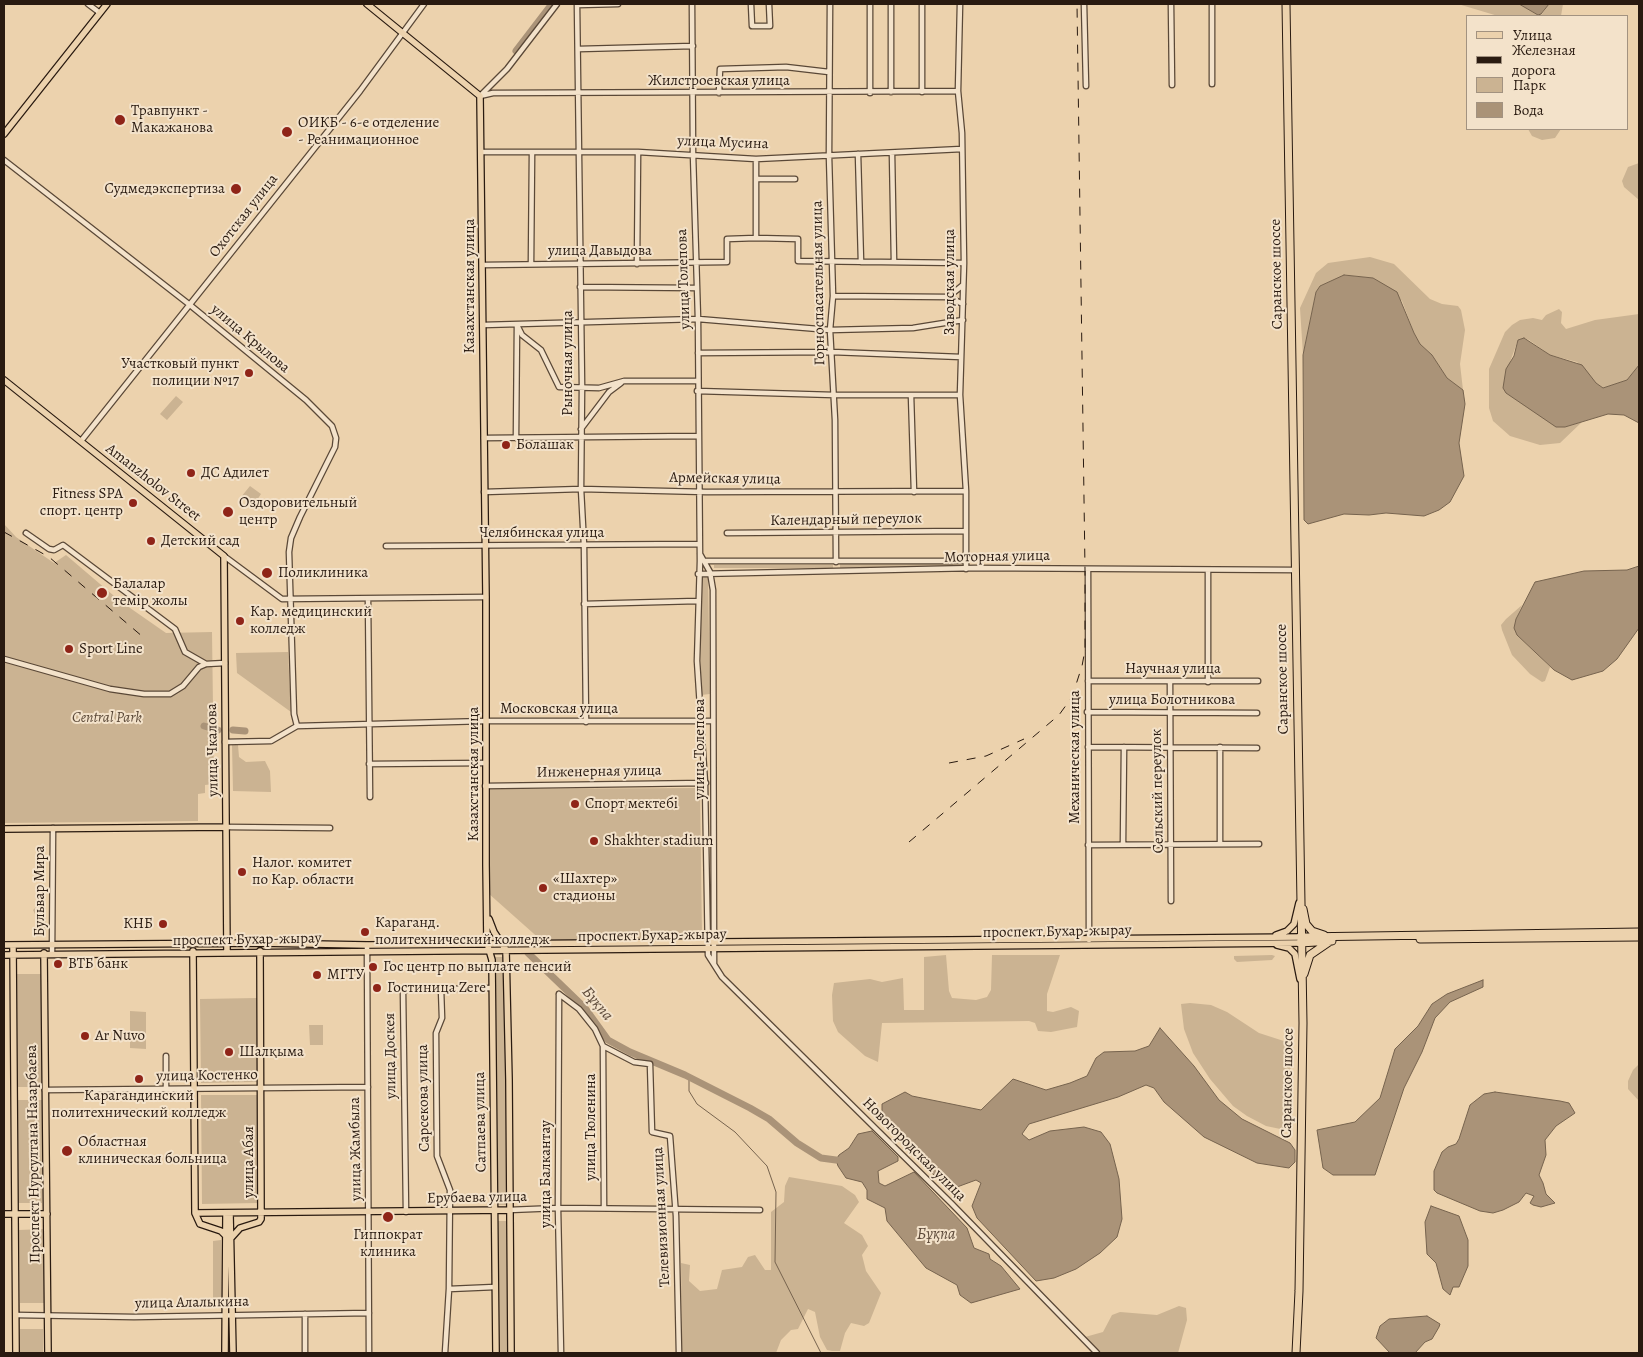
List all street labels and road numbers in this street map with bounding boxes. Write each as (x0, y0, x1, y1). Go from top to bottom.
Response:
street label: Жилстроевская улица (648, 72, 790, 90)
street label: улица Мусина (677, 132, 769, 154)
street label: Охотская улица (206, 171, 282, 261)
street label: Горноспасательная улица (809, 200, 829, 366)
street label: Казахстанская улица (461, 219, 479, 353)
street label: Саранское шоссе (1267, 219, 1287, 329)
street label: улица Толепова (673, 228, 695, 330)
street label: Заводская улица (941, 229, 959, 335)
street label: улица Давыдова (548, 242, 652, 260)
street label: улица Крылова (207, 301, 293, 377)
street label: Рыночная улица (559, 310, 577, 416)
street label: Amanzholov Street (102, 440, 204, 526)
street label: Армейская улица (669, 469, 781, 489)
street label: Календарный переулок (770, 510, 922, 530)
street label: Челябинская улица (479, 524, 605, 542)
street label: Моторная улица (944, 547, 1050, 567)
street label: Саранское шоссе (1273, 624, 1293, 734)
street label: Научная улица (1125, 660, 1221, 678)
street label: Механическая улица (1066, 690, 1084, 824)
street label: улица Болотникова (1109, 691, 1235, 709)
street label: улица Толепова (691, 699, 709, 799)
street label: Московская улица (500, 700, 618, 718)
street label: улица Чкалова (203, 703, 223, 797)
street label: Казахстанская улица (465, 707, 483, 841)
street label: Сельский переулок (1148, 729, 1168, 853)
street label: Инженерная улица (536, 762, 662, 782)
street label: Бульвар Мира (31, 846, 49, 936)
street label: проспект Бухар-жырау (982, 922, 1132, 942)
street label: проспект Бухар-жырау (577, 926, 727, 946)
street label: проспект Бухар-жырау (172, 930, 322, 950)
street label: улица Доскея (381, 1013, 401, 1099)
street label: Саранское шоссе (1278, 1028, 1298, 1138)
street label: Сарсекова улица (414, 1044, 434, 1152)
street label: Проспект Нурсултана Назарбаева (23, 1045, 45, 1263)
street label: улица Костенко (156, 1066, 258, 1086)
street label: Сатпаева улица (471, 1072, 491, 1172)
street label: улица Тюленина (582, 1073, 600, 1181)
street label: Новогородская улица (858, 1094, 970, 1206)
street label: улица Жамбыла (346, 1097, 366, 1201)
street label: улица Балкантау (537, 1120, 555, 1228)
street label: улица Абая (240, 1126, 258, 1198)
street label: Телевизионная улица (649, 1147, 675, 1287)
street label: Ерубаева улица (427, 1188, 527, 1208)
street label: улица Алалыкина (135, 1293, 249, 1313)

